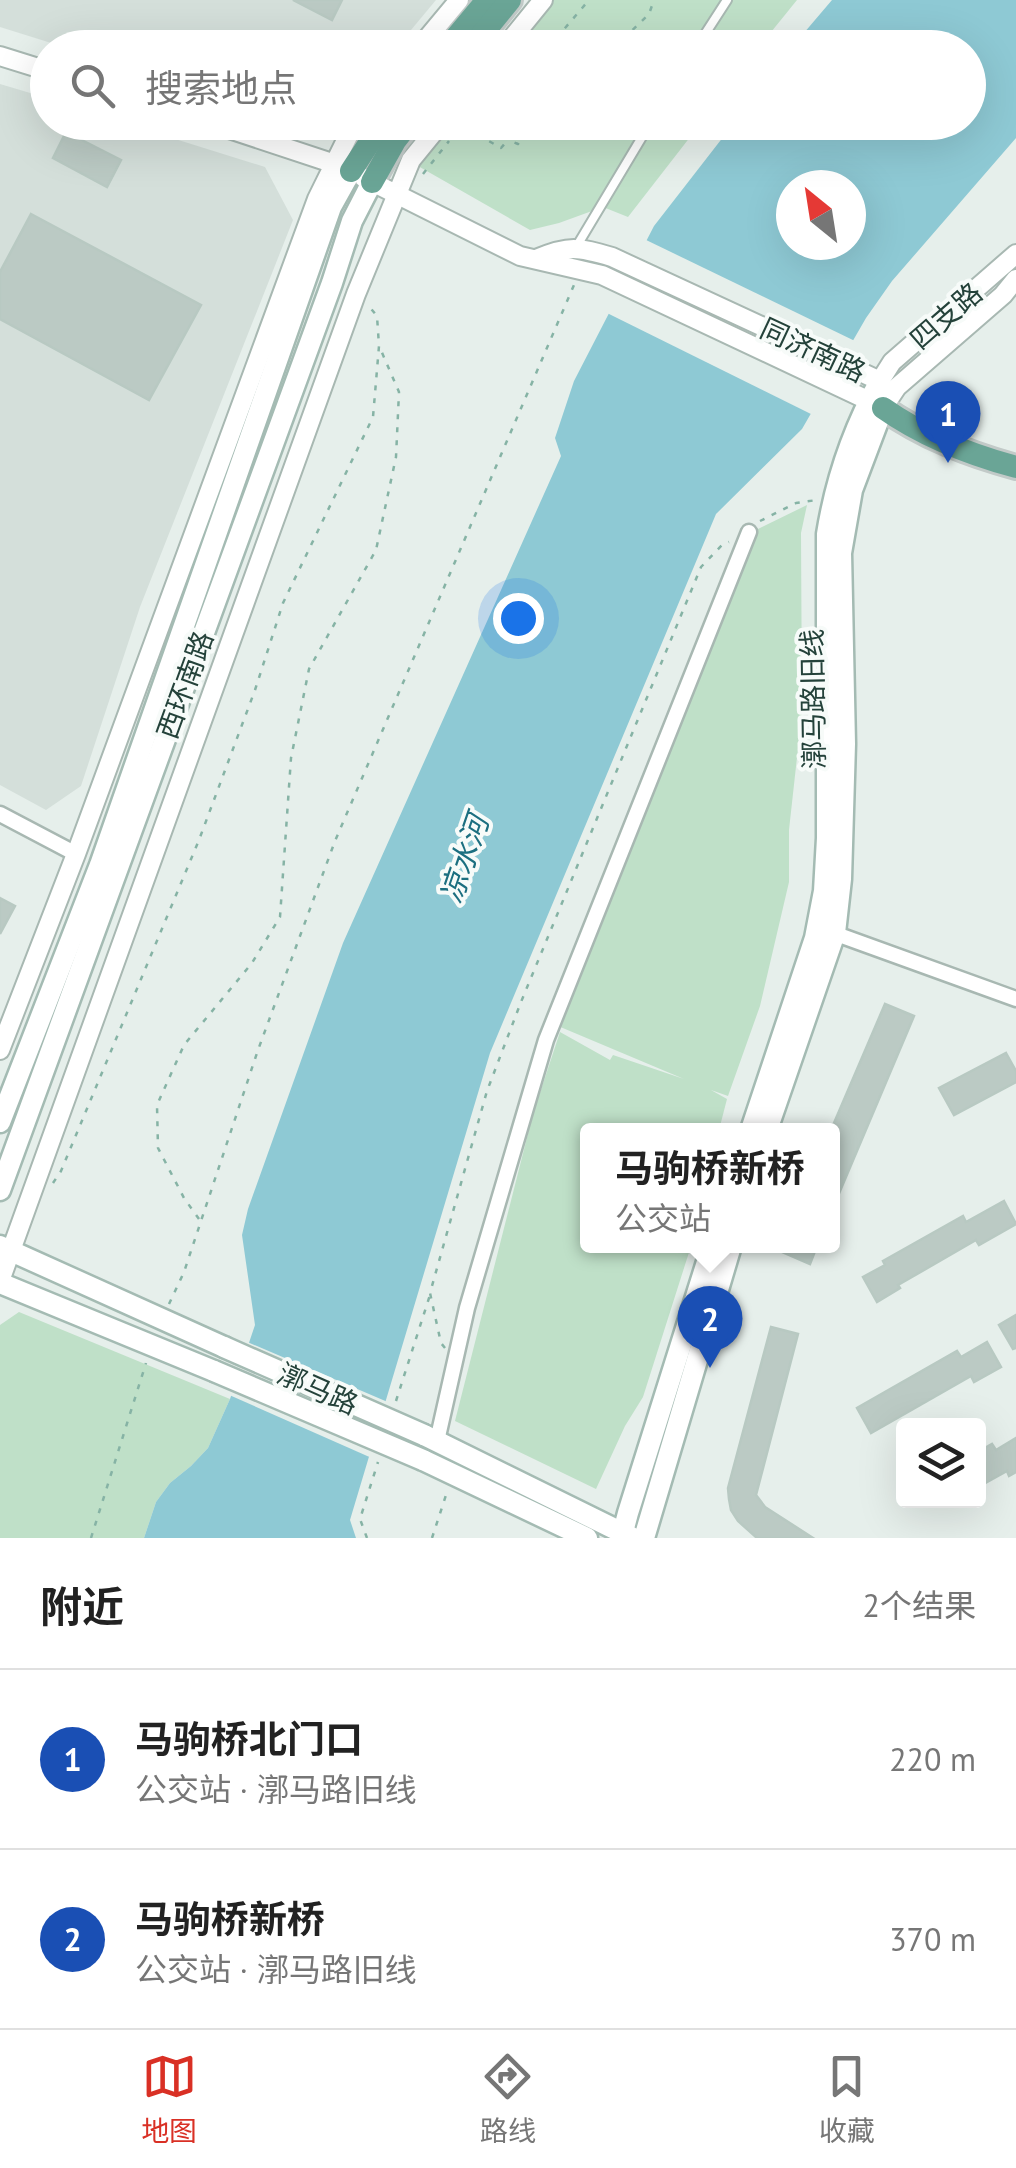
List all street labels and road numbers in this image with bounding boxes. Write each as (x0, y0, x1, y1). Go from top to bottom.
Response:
street label: 四支路 (902, 274, 990, 357)
street label: 同济南路 (755, 309, 872, 390)
street label: 西环南路 (148, 626, 221, 744)
street label: 漷马路旧线 (793, 629, 832, 769)
street label: 漷马路 (272, 1355, 364, 1423)

